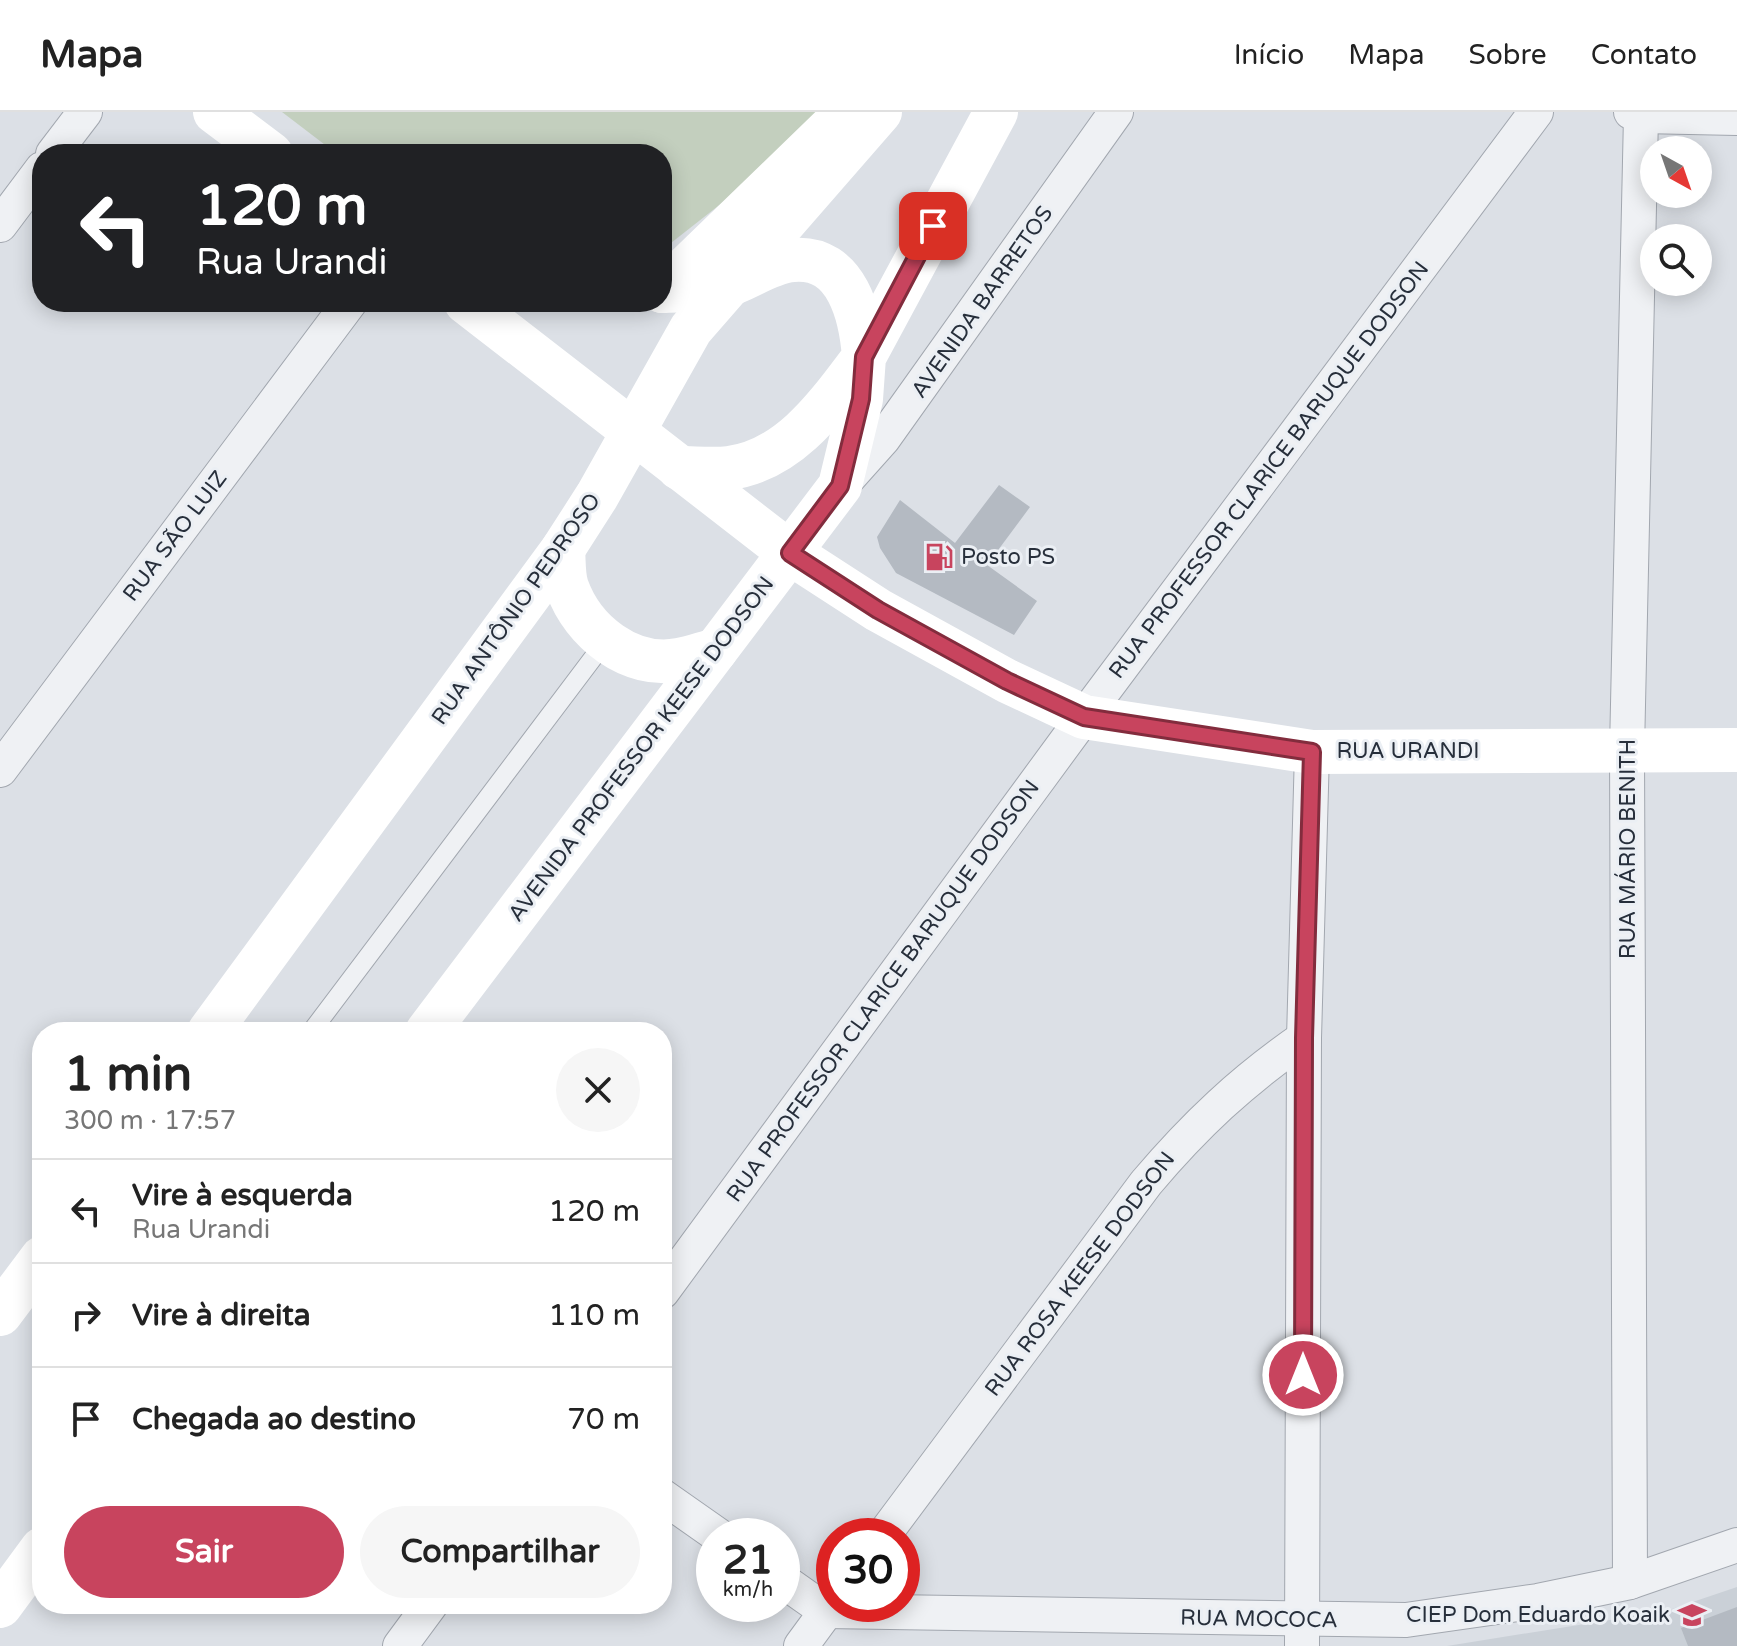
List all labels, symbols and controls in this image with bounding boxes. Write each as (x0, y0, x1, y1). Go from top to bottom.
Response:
text: Mapa (40, 32, 143, 78)
text: Início (1234, 38, 1304, 72)
text: Mapa (1348, 38, 1425, 72)
text: Sobre (1469, 38, 1547, 72)
text: Contato (1591, 38, 1697, 72)
north arrow (1640, 136, 1712, 208)
map controls (1640, 136, 1712, 296)
text: 120 m (196, 173, 367, 240)
icon: left (64, 176, 168, 280)
pin (899, 192, 967, 260)
street label: AVENIDA BARRETOS (906, 201, 1058, 403)
icon: arrive (911, 204, 955, 248)
button: search (1640, 224, 1712, 296)
text: Rua Urandi (196, 241, 387, 284)
street label: RUA PROFESSOR CLARICE BARUQUE DODSON (1104, 256, 1434, 684)
street label: RUA SÃO LUIZ (118, 466, 232, 606)
street label: RUA ANTÔNIO PEDROSO (425, 488, 606, 730)
fuel station icon: Posto PS (924, 542, 954, 572)
place label: Posto PS (961, 544, 1055, 570)
street label: AVENIDA PROFESSOR KEESE DODSON (503, 571, 779, 927)
street label: RUA URANDI (1336, 738, 1480, 764)
street label: RUA MÁRIO BENITH (1614, 739, 1641, 959)
street label: RUA PROFESSOR CLARICE BARUQUE DODSON (721, 775, 1045, 1207)
text: 1 min (64, 1046, 192, 1104)
button: close (556, 1048, 640, 1132)
text: 300 m · 17:57 (64, 1105, 236, 1136)
street label: RUA ROSA KEESE DODSON (980, 1147, 1180, 1401)
text: Vire à esquerda (132, 1177, 353, 1214)
icon: left (64, 1189, 108, 1233)
text: 120 m (548, 1193, 640, 1230)
text: Rua Urandi (132, 1214, 270, 1245)
icon: right (64, 1293, 108, 1337)
text: Vire à direita (132, 1297, 311, 1334)
text: 110 m (548, 1297, 640, 1334)
position arrow (1261, 1333, 1345, 1417)
icon: arrive (64, 1397, 108, 1441)
text: Chegada ao destino (132, 1401, 416, 1438)
text: 70 m (567, 1401, 640, 1438)
button: Sair (64, 1506, 344, 1598)
button: Compartilhar (360, 1506, 640, 1598)
speed limit sign: 30 (816, 1518, 920, 1622)
text: 21 (723, 1536, 773, 1584)
text: km/h (723, 1578, 773, 1602)
school or university icon: CIEP Dom Eduardo Koaik (1677, 1600, 1707, 1630)
place label: CIEP Dom Eduardo Koaik (1406, 1602, 1670, 1628)
street label: RUA MOCOCA (1180, 1605, 1338, 1633)

